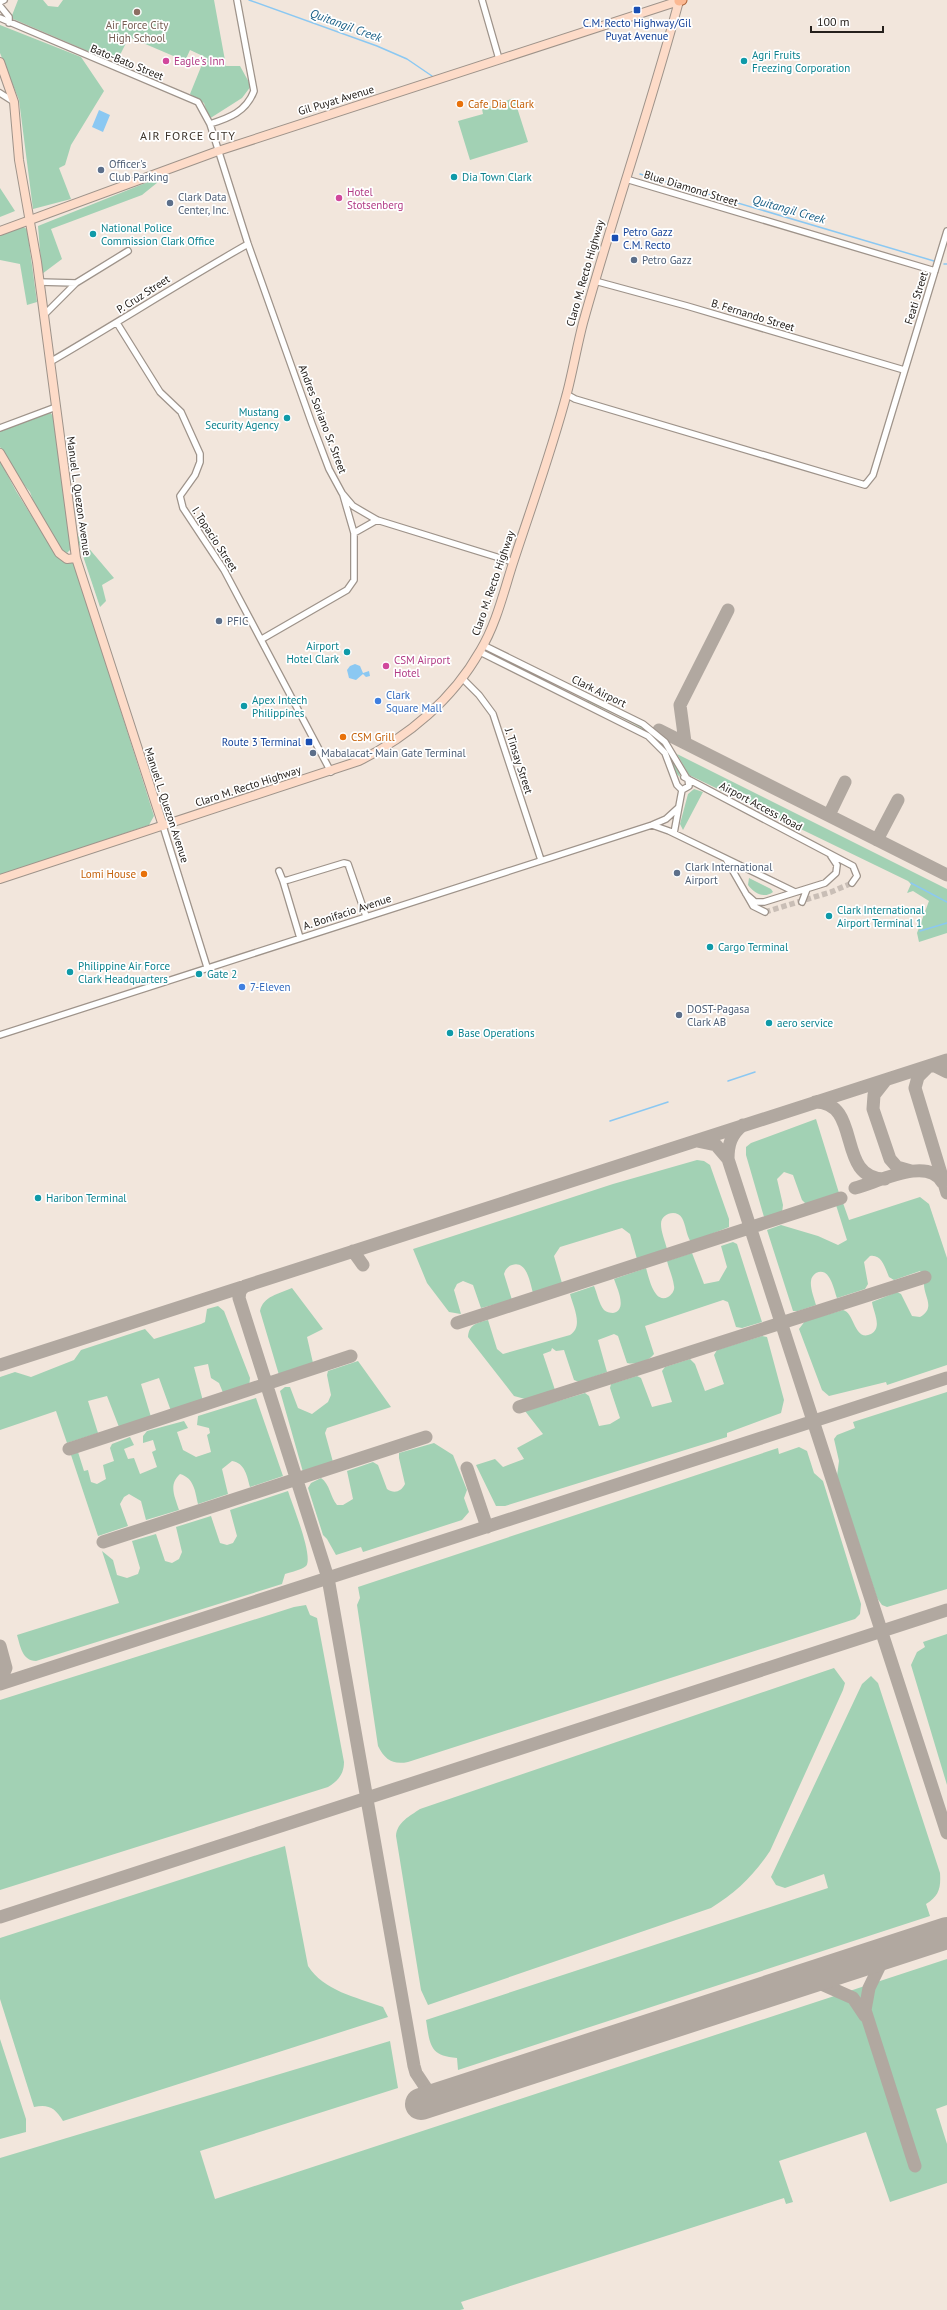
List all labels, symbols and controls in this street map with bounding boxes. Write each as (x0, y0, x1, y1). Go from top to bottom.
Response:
water label: Quitangil Creek (308, 5, 384, 45)
marker: C.M. Recto Highway/Gil Puyat Avenue (632, 5, 642, 15)
marker: Air Force City High School (132, 7, 142, 17)
scale bar (811, 8, 883, 34)
text: 100 m (817, 14, 850, 29)
place label: C.M. Recto Highway/Gil Puyat Avenue (583, 16, 692, 43)
place label: Air Force City High School (106, 18, 169, 45)
street label: Bato-Bato Street (88, 41, 166, 83)
place label: Agri Fruits Freezing Corporation (752, 48, 850, 75)
place label: Eagle's Inn (174, 54, 224, 68)
marker: Eagle's Inn (161, 56, 171, 66)
marker: Agri Fruits Freezing Corporation (739, 56, 749, 66)
street label: Gil Puyat Avenue (296, 82, 376, 118)
place label: Cafe Dia Clark (468, 97, 535, 111)
marker: Cafe Dia Clark (455, 99, 465, 109)
district label: AIR FORCE CITY (140, 128, 236, 143)
place label: Officer's Club Parking (109, 157, 168, 184)
marker: Officer's Club Parking (96, 165, 106, 175)
street label: Blue Diamond Street (642, 167, 740, 209)
place label: Dia Town Clark (462, 170, 532, 184)
marker: Dia Town Clark (449, 172, 459, 182)
place label: Hotel Stotsenberg (347, 185, 404, 212)
place label: Clark Data Center, Inc. (178, 190, 229, 217)
water label: Quitangil Creek (751, 191, 828, 227)
marker: Hotel Stotsenberg (334, 193, 344, 203)
marker: Clark Data Center, Inc. (165, 198, 175, 208)
street label: Claro M. Recto Highway (563, 217, 607, 328)
place label: National Police Commission Clark Office (101, 221, 215, 248)
place label: Petro Gazz C.M. Recto (623, 225, 673, 252)
marker: National Police Commission Clark Office (88, 229, 98, 239)
marker: Petro Gazz C.M. Recto (610, 233, 620, 243)
place label: Petro Gazz (642, 253, 692, 267)
marker: Petro Gazz (629, 255, 639, 265)
street label: Feati Street (901, 270, 931, 326)
street label: P. Cruz Street (114, 272, 172, 316)
street label: B. Fernando Street (710, 296, 797, 334)
street label: Andres Soriano Sr. Street (296, 363, 350, 476)
place label: Mustang Security Agency (205, 405, 280, 432)
marker: Mustang Security Agency (282, 413, 292, 423)
street label: Manuel L. Quezon Avenue (64, 435, 94, 557)
street label: I. Topacio Street (189, 504, 241, 574)
street label: Claro M. Recto Highway (468, 528, 518, 638)
place label: PFIC (227, 614, 248, 628)
marker: PFIC (214, 616, 224, 626)
place label: Airport Hotel Clark (286, 639, 340, 666)
marker: Airport Hotel Clark (342, 647, 352, 657)
place label: CSM Airport Hotel (394, 653, 450, 680)
marker: CSM Airport Hotel (381, 661, 391, 671)
street label: Clark Airport (569, 672, 629, 710)
place label: Clark Square Mall (386, 688, 443, 715)
place label: Apex Intech Philippines (252, 693, 307, 720)
marker: Clark Square Mall (373, 696, 383, 706)
marker: Apex Intech Philippines (239, 701, 249, 711)
street label: J. Tinsay Street (501, 725, 536, 796)
place label: CSM Grill (351, 730, 395, 744)
marker: CSM Grill (338, 732, 348, 742)
place label: Route 3 Terminal (222, 735, 302, 749)
marker: Route 3 Terminal (304, 737, 314, 747)
street label: Manuel L. Quezon Avenue (142, 746, 192, 865)
place label: Mabalacat- Main Gate Terminal (321, 746, 466, 760)
marker: Mabalacat- Main Gate Terminal (308, 748, 318, 758)
street label: Claro M. Recto Highway (193, 762, 304, 810)
street label: Airport Access Road (717, 778, 805, 834)
place label: Clark International Airport (685, 860, 773, 887)
place label: Lomi House (81, 867, 136, 881)
marker: Clark International Airport (672, 868, 682, 878)
marker: Lomi House (139, 869, 149, 879)
street label: A. Bonifacio Avenue (301, 891, 393, 933)
place label: Clark International Airport Terminal 1 (837, 903, 925, 930)
marker: Clark International Airport Terminal 1 (824, 911, 834, 921)
place label: Cargo Terminal (718, 940, 789, 954)
marker: Cargo Terminal (705, 942, 715, 952)
place label: Philippine Air Force Clark Headquarters (78, 959, 170, 986)
marker: Philippine Air Force Clark Headquarters (65, 967, 75, 977)
place label: Gate 2 (207, 967, 237, 981)
marker: Gate 2 (194, 969, 204, 979)
place label: 7-Eleven (250, 980, 291, 994)
marker: 7-Eleven (237, 982, 247, 992)
place label: DOST-Pagasa Clark AB (687, 1002, 749, 1029)
marker: DOST-Pagasa Clark AB (674, 1010, 684, 1020)
place label: aero service (777, 1016, 834, 1030)
marker: aero service (764, 1018, 774, 1028)
place label: Base Operations (458, 1026, 535, 1040)
marker: Base Operations (445, 1028, 455, 1038)
place label: Haribon Terminal (46, 1191, 127, 1205)
marker: Haribon Terminal (33, 1193, 43, 1203)

